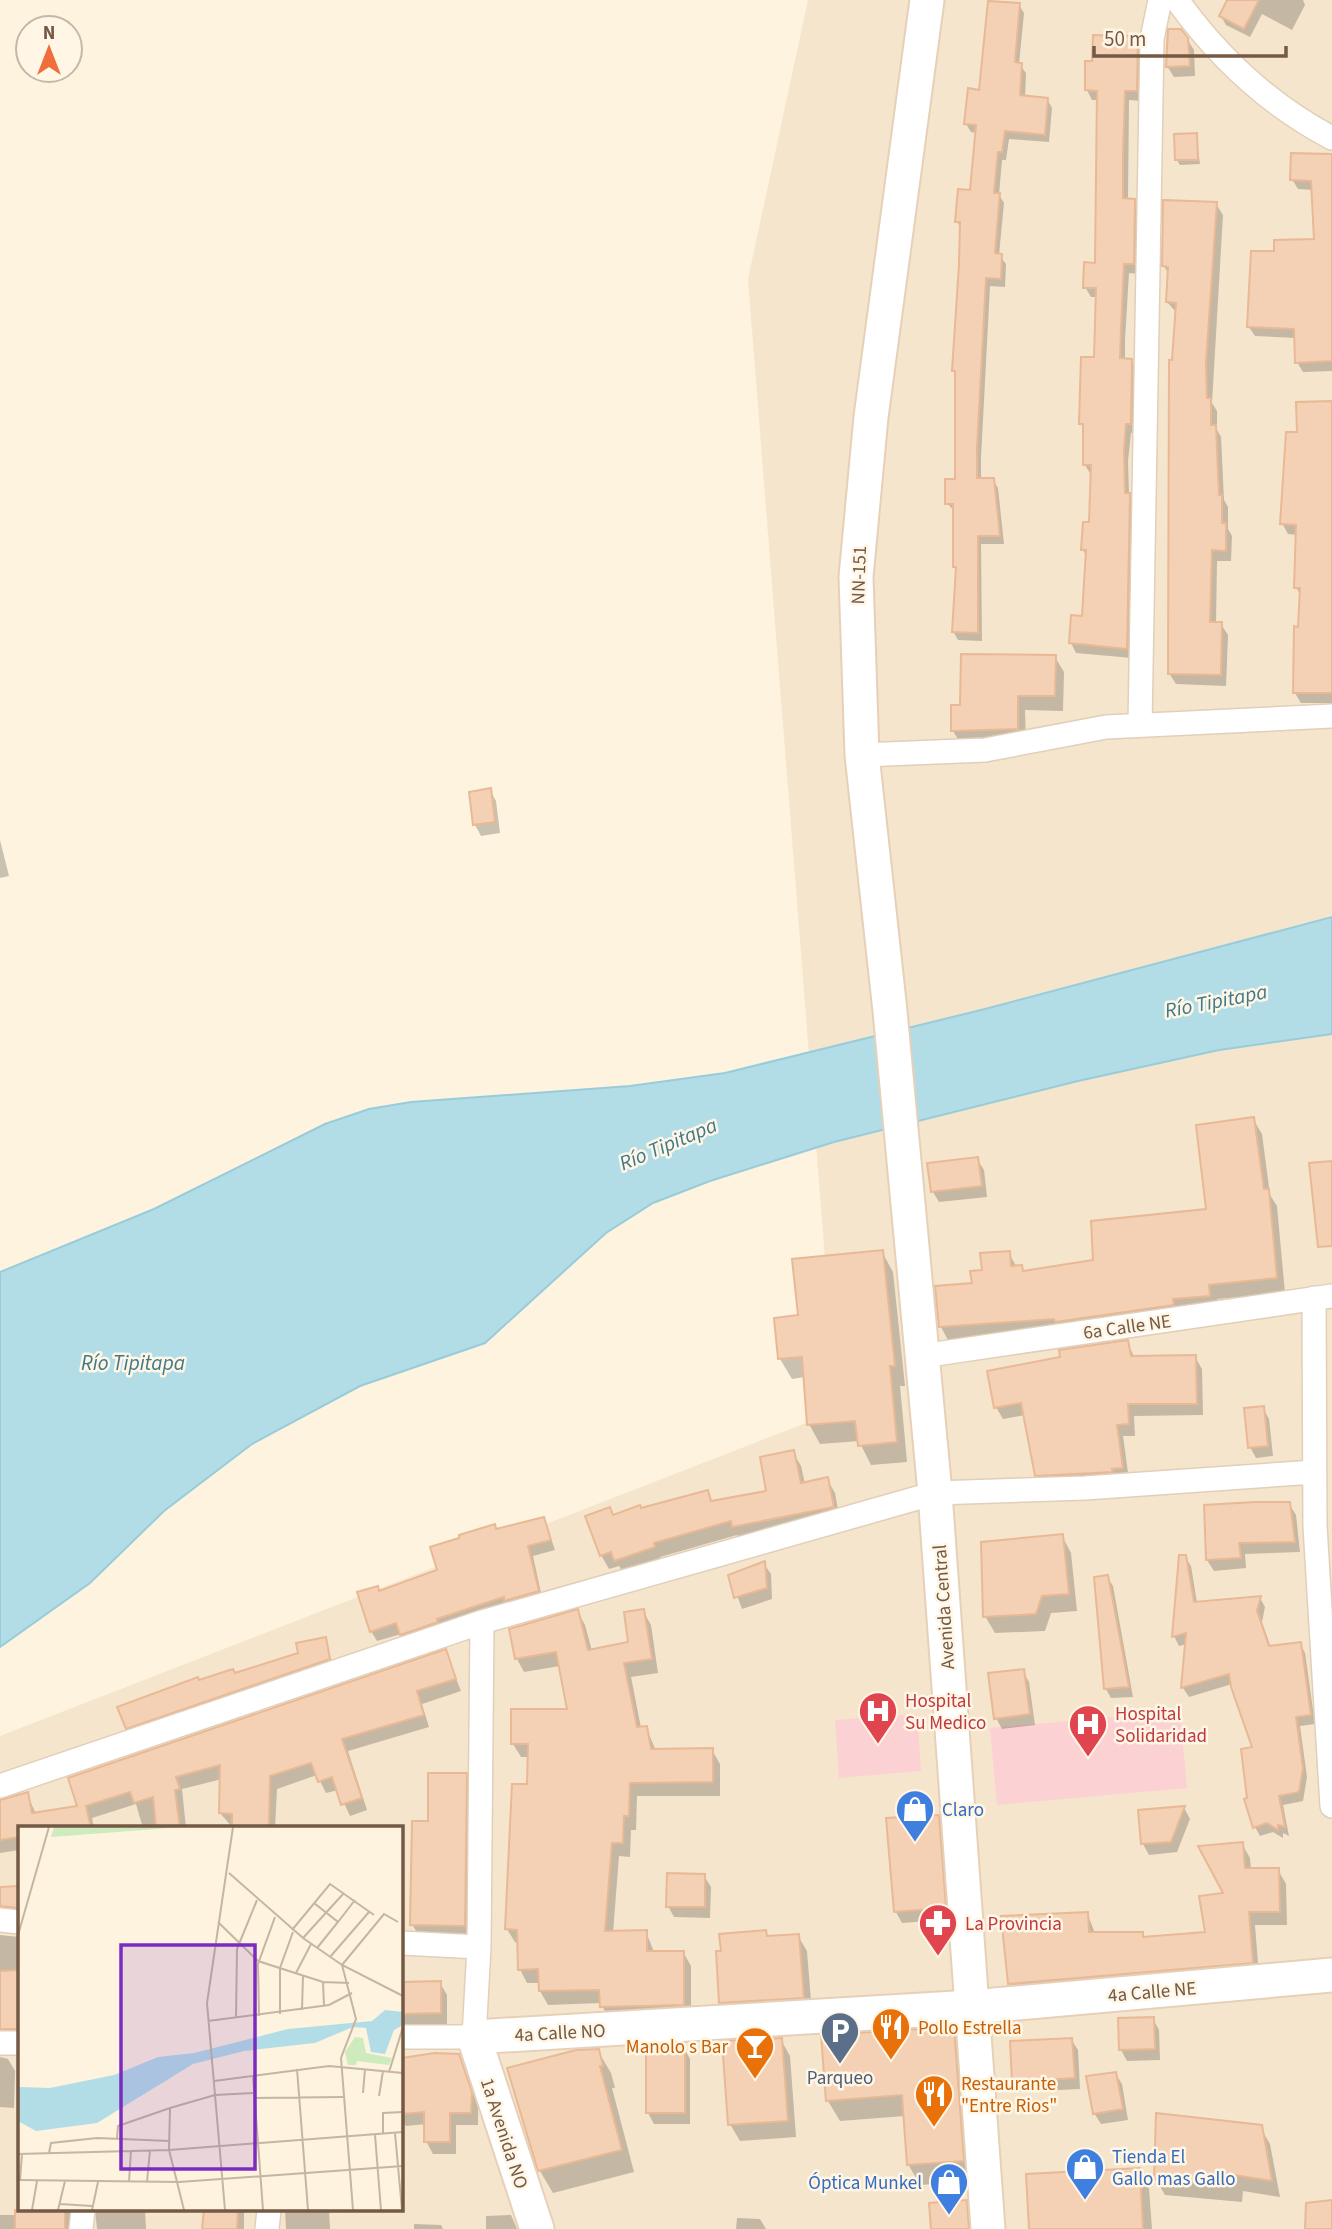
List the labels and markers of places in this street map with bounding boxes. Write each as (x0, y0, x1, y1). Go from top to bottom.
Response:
place label: Hospital Su Medico (905, 1688, 986, 1737)
hospital icon: Hospital Su Medico (857, 1690, 899, 1745)
place label: Hospital Solidaridad (1115, 1701, 1207, 1750)
hospital icon: Hospital Solidaridad (1067, 1703, 1109, 1758)
shop icon: Claro (894, 1788, 936, 1843)
place label: Claro (942, 1797, 984, 1824)
pharmacy icon: La Provincia (917, 1902, 959, 1957)
place label: La Provincia (965, 1911, 1062, 1938)
restaurant icon: Pollo Estrella (870, 2006, 912, 2061)
parking icon: Parqueo (819, 2010, 861, 2065)
place label: Pollo Estrella (918, 2015, 1022, 2042)
bar icon: Manolo s Bar (734, 2025, 776, 2080)
place label: Manolo s Bar (626, 2034, 728, 2061)
place label: Parqueo (807, 2065, 873, 2092)
place label: Restaurante "Entre Rios" (961, 2071, 1057, 2120)
restaurant icon: Restaurante "Entre Rios" (913, 2073, 955, 2128)
place label: Tienda El Gallo mas Gallo (1112, 2144, 1235, 2193)
shop icon: Tienda El Gallo mas Gallo (1064, 2146, 1106, 2201)
shop icon: Óptica Munkel (928, 2161, 970, 2216)
place label: Óptica Munkel (808, 2170, 922, 2197)

